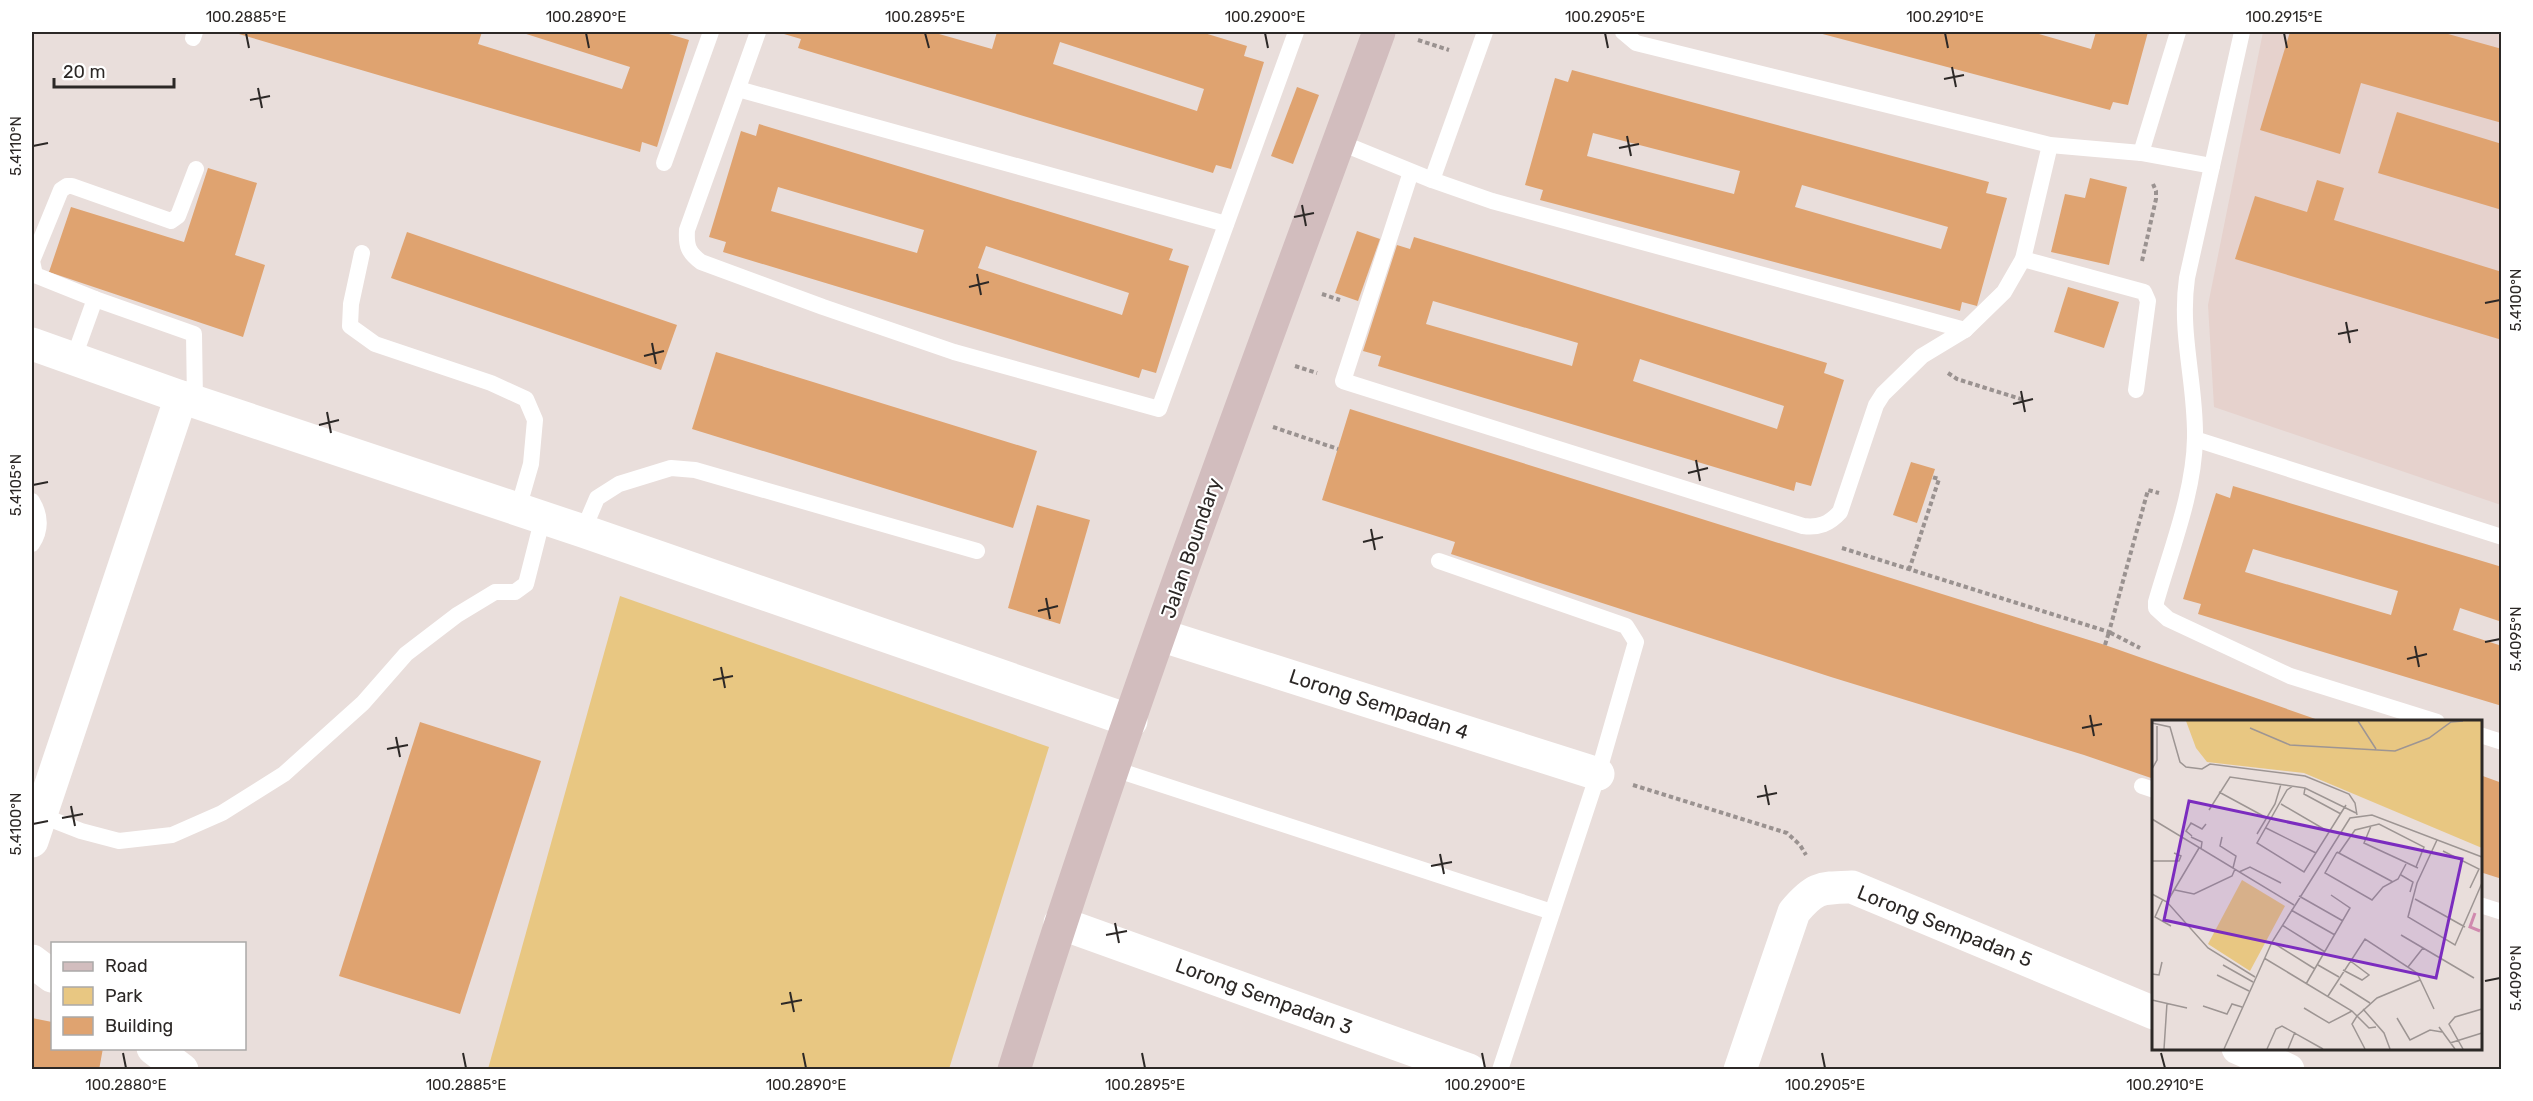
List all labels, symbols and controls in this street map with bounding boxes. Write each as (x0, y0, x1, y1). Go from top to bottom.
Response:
text: 100.2885°E (206, 8, 286, 26)
text: 100.2890°E (546, 8, 626, 26)
text: 100.2895°E (885, 8, 965, 26)
text: 100.2900°E (1225, 8, 1305, 26)
text: 100.2905°E (1565, 8, 1645, 26)
text: 100.2910°E (1906, 8, 1984, 26)
text: 100.2915°E (2246, 8, 2322, 26)
scale bar (54, 51, 174, 89)
text: 20 m (63, 61, 105, 83)
text: 5.4110°N (7, 116, 25, 176)
text: 5.4100°N (2507, 268, 2525, 332)
text: 5.4105°N (7, 454, 25, 516)
street label: Jalan Boundary (1156, 475, 1226, 621)
text: 5.4095°N (2507, 606, 2525, 672)
street label: Lorong Sempadan 4 (1286, 664, 1472, 744)
inset map (2152, 720, 2482, 1050)
text: 5.4100°N (7, 792, 25, 856)
street label: Lorong Sempadan 5 (1854, 880, 2036, 972)
legend (51, 942, 246, 1050)
text: 5.4090°N (2507, 945, 2525, 1011)
street label: Lorong Sempadan 3 (1172, 953, 1356, 1039)
text: Road (105, 955, 148, 977)
text: Park (105, 985, 143, 1007)
text: Building (105, 1015, 173, 1037)
text: 100.2880°E (85, 1076, 167, 1094)
text: 100.2885°E (426, 1076, 506, 1094)
text: 100.2890°E (766, 1076, 846, 1094)
text: 100.2895°E (1105, 1076, 1185, 1094)
text: 100.2900°E (1445, 1076, 1525, 1094)
text: 100.2905°E (1785, 1076, 1865, 1094)
text: 100.2910°E (2126, 1076, 2204, 1094)

